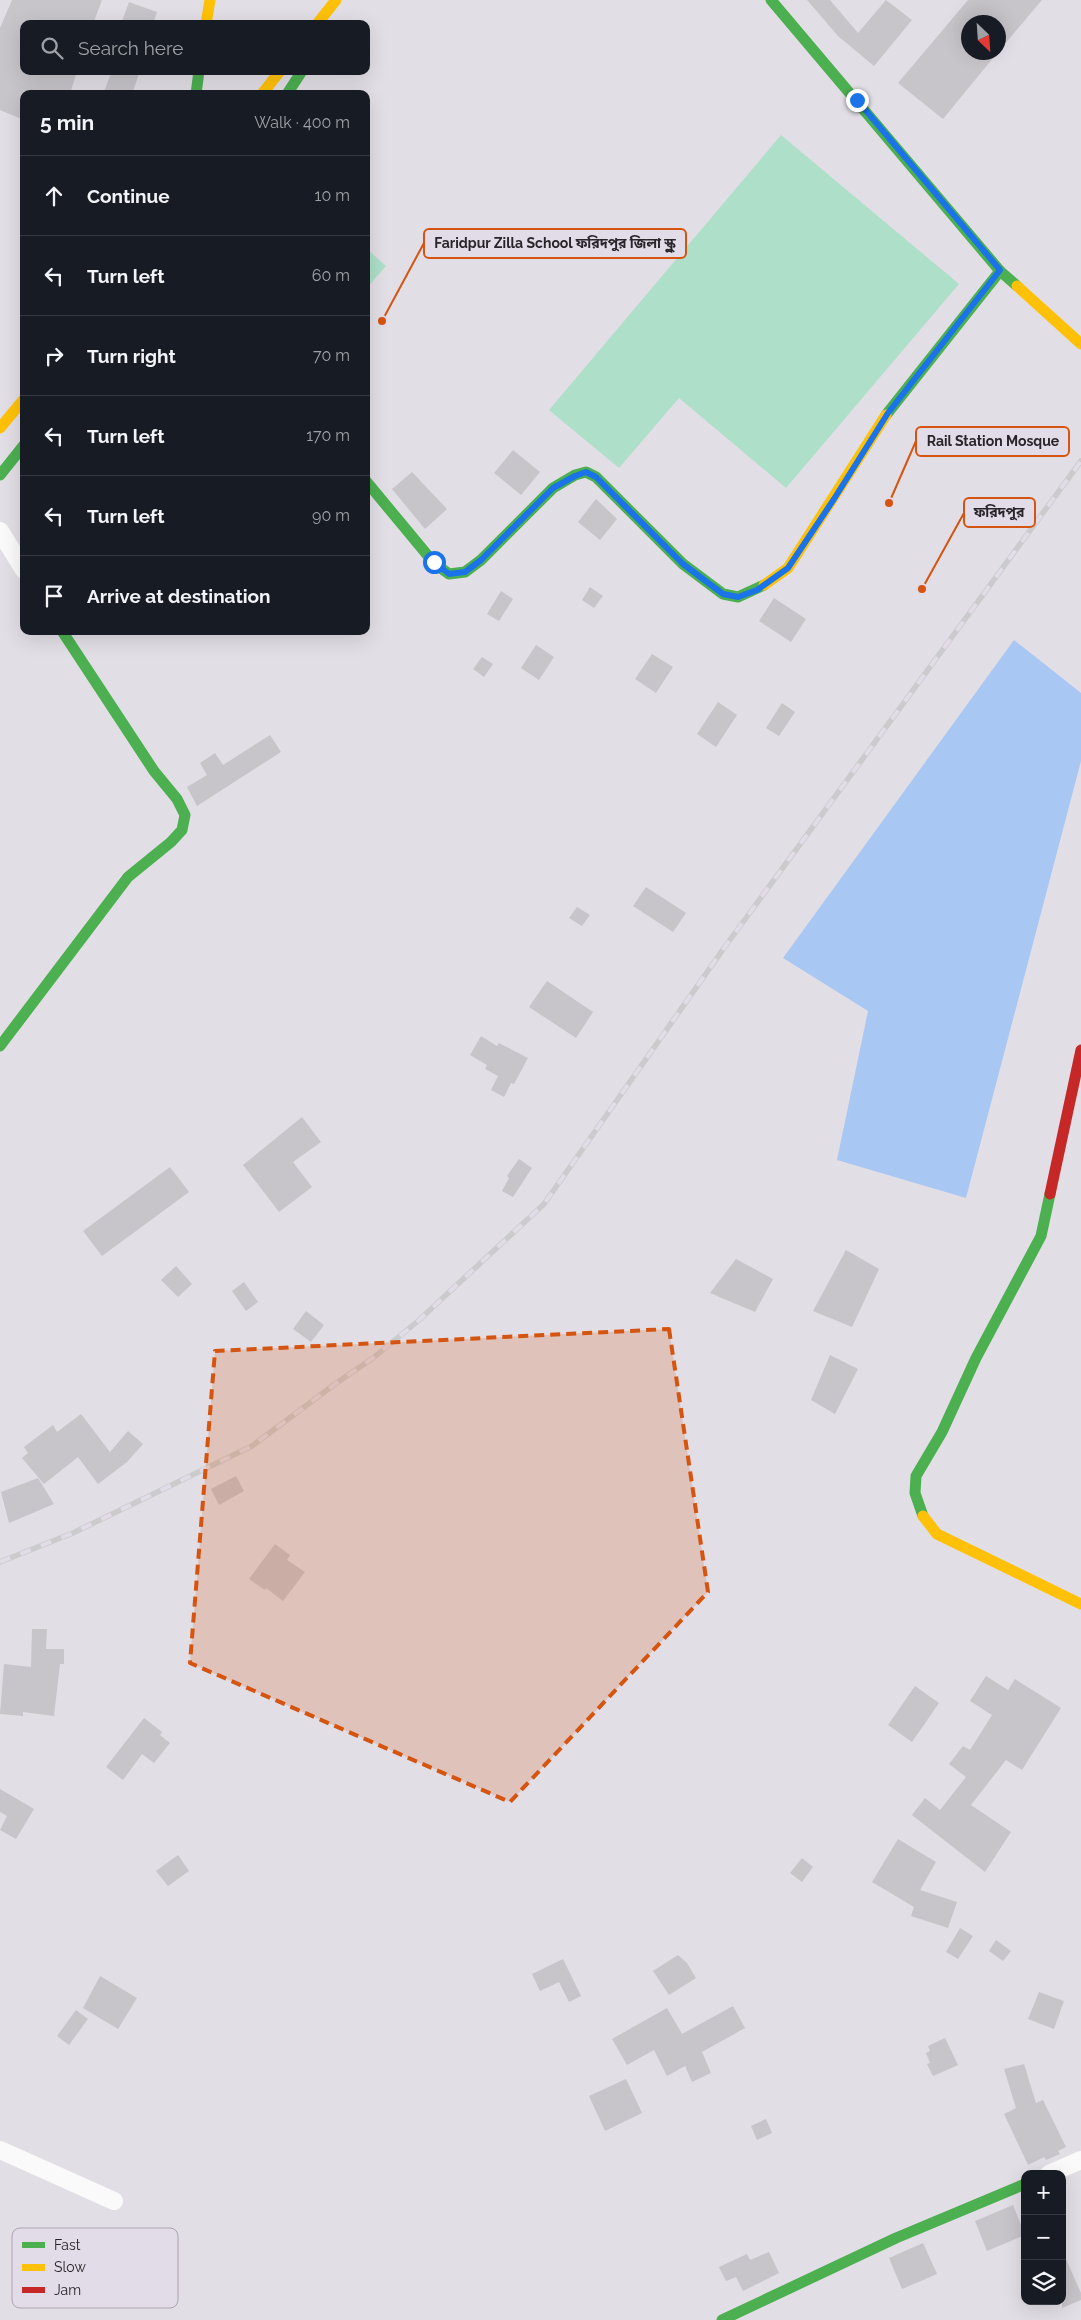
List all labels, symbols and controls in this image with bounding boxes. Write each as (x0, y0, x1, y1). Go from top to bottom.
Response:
north arrow (961, 15, 1006, 60)
search box (20, 20, 370, 75)
icon: search (38, 34, 66, 62)
text: Search here (78, 37, 184, 59)
route end (846, 89, 869, 112)
text: 5 min (40, 110, 94, 135)
text: Walk · 400 m (254, 113, 350, 132)
icon: ahead (40, 182, 68, 210)
text: Continue (87, 185, 170, 207)
text: 10 m (315, 186, 350, 205)
callout: Faridpur Zilla School ফরিদপুর জিলা স্কুল (424, 229, 686, 258)
text: Faridpur Zilla School ফরিদপুর জিলা স্কুল (434, 235, 676, 253)
icon: left (40, 262, 68, 290)
text: Turn left (87, 265, 164, 287)
text: 60 m (312, 266, 350, 285)
icon: right (40, 342, 68, 370)
text: Turn right (87, 345, 176, 367)
text: 70 m (313, 346, 350, 365)
icon: left (40, 422, 68, 450)
text: Turn left (87, 425, 164, 447)
text: 170 m (306, 426, 350, 445)
callout: Rail Station Mosque (916, 427, 1069, 456)
text: Rail Station Mosque (927, 433, 1060, 449)
callout: ফরিদপুর (964, 498, 1035, 527)
icon: left (40, 502, 68, 530)
text: ফরিদপুর (973, 504, 1025, 521)
text: Turn left (87, 505, 164, 527)
text: 90 m (312, 506, 350, 525)
route start (423, 551, 446, 574)
icon: arrive (40, 582, 68, 610)
text: Arrive at destination (87, 585, 271, 607)
map controls (1021, 2170, 1066, 2305)
button: + (1021, 2170, 1066, 2215)
button: − (1021, 2215, 1066, 2260)
legend (12, 2228, 178, 2308)
text: Fast (54, 2237, 81, 2253)
text: Slow (54, 2259, 86, 2275)
button: layers (1021, 2260, 1066, 2305)
text: Jam (54, 2282, 81, 2298)

